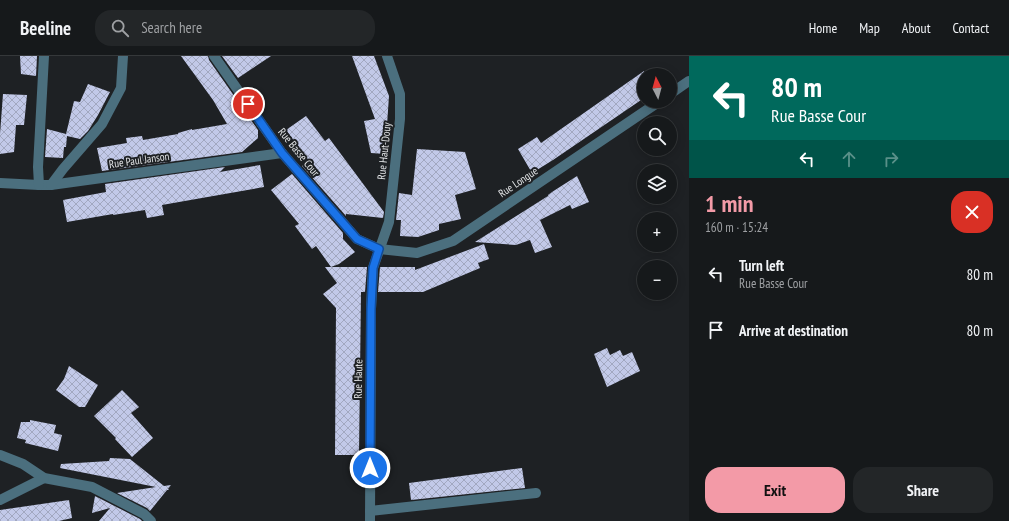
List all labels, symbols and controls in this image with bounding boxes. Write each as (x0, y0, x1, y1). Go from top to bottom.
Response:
search box (95, 10, 375, 46)
text: Beeline (20, 16, 71, 40)
icon: search (109, 17, 131, 39)
text: Search here (141, 18, 202, 37)
text: Home (809, 19, 837, 37)
text: Map (859, 19, 880, 37)
text: About (902, 19, 931, 37)
text: Contact (953, 19, 989, 37)
north arrow (637, 68, 677, 108)
map controls (637, 68, 677, 300)
text: 80 m (771, 68, 822, 105)
icon: left (705, 72, 757, 124)
pin (231, 87, 265, 121)
icon: arrive (237, 93, 259, 115)
text: Rue Basse Cour (771, 104, 866, 127)
button: search (637, 116, 677, 156)
street label: Rue Haut-Douy (374, 121, 394, 180)
street label: Rue Basse Cour (275, 125, 323, 179)
icon: left (796, 148, 818, 170)
icon: ahead (838, 148, 860, 170)
icon: right (880, 148, 902, 170)
street label: Rue Paul Janson (108, 149, 170, 171)
street label: Rue Longue (496, 163, 541, 200)
button: layers (637, 164, 677, 204)
text: 1 min (705, 188, 753, 219)
button: close (951, 191, 993, 233)
button: + (637, 212, 677, 252)
text: 160 m · 15:24 (705, 219, 768, 236)
text: Turn left (739, 256, 784, 275)
button: − (637, 260, 677, 300)
icon: left (705, 263, 727, 285)
text: 80 m (967, 265, 993, 284)
text: Rue Basse Cour (739, 275, 808, 292)
icon: arrive (705, 319, 727, 341)
text: Arrive at destination (739, 321, 848, 340)
text: 80 m (967, 321, 993, 340)
street label: Rue Haute (351, 359, 365, 399)
position arrow (349, 447, 391, 489)
button: Exit (705, 467, 845, 513)
button: Share (853, 467, 993, 513)

